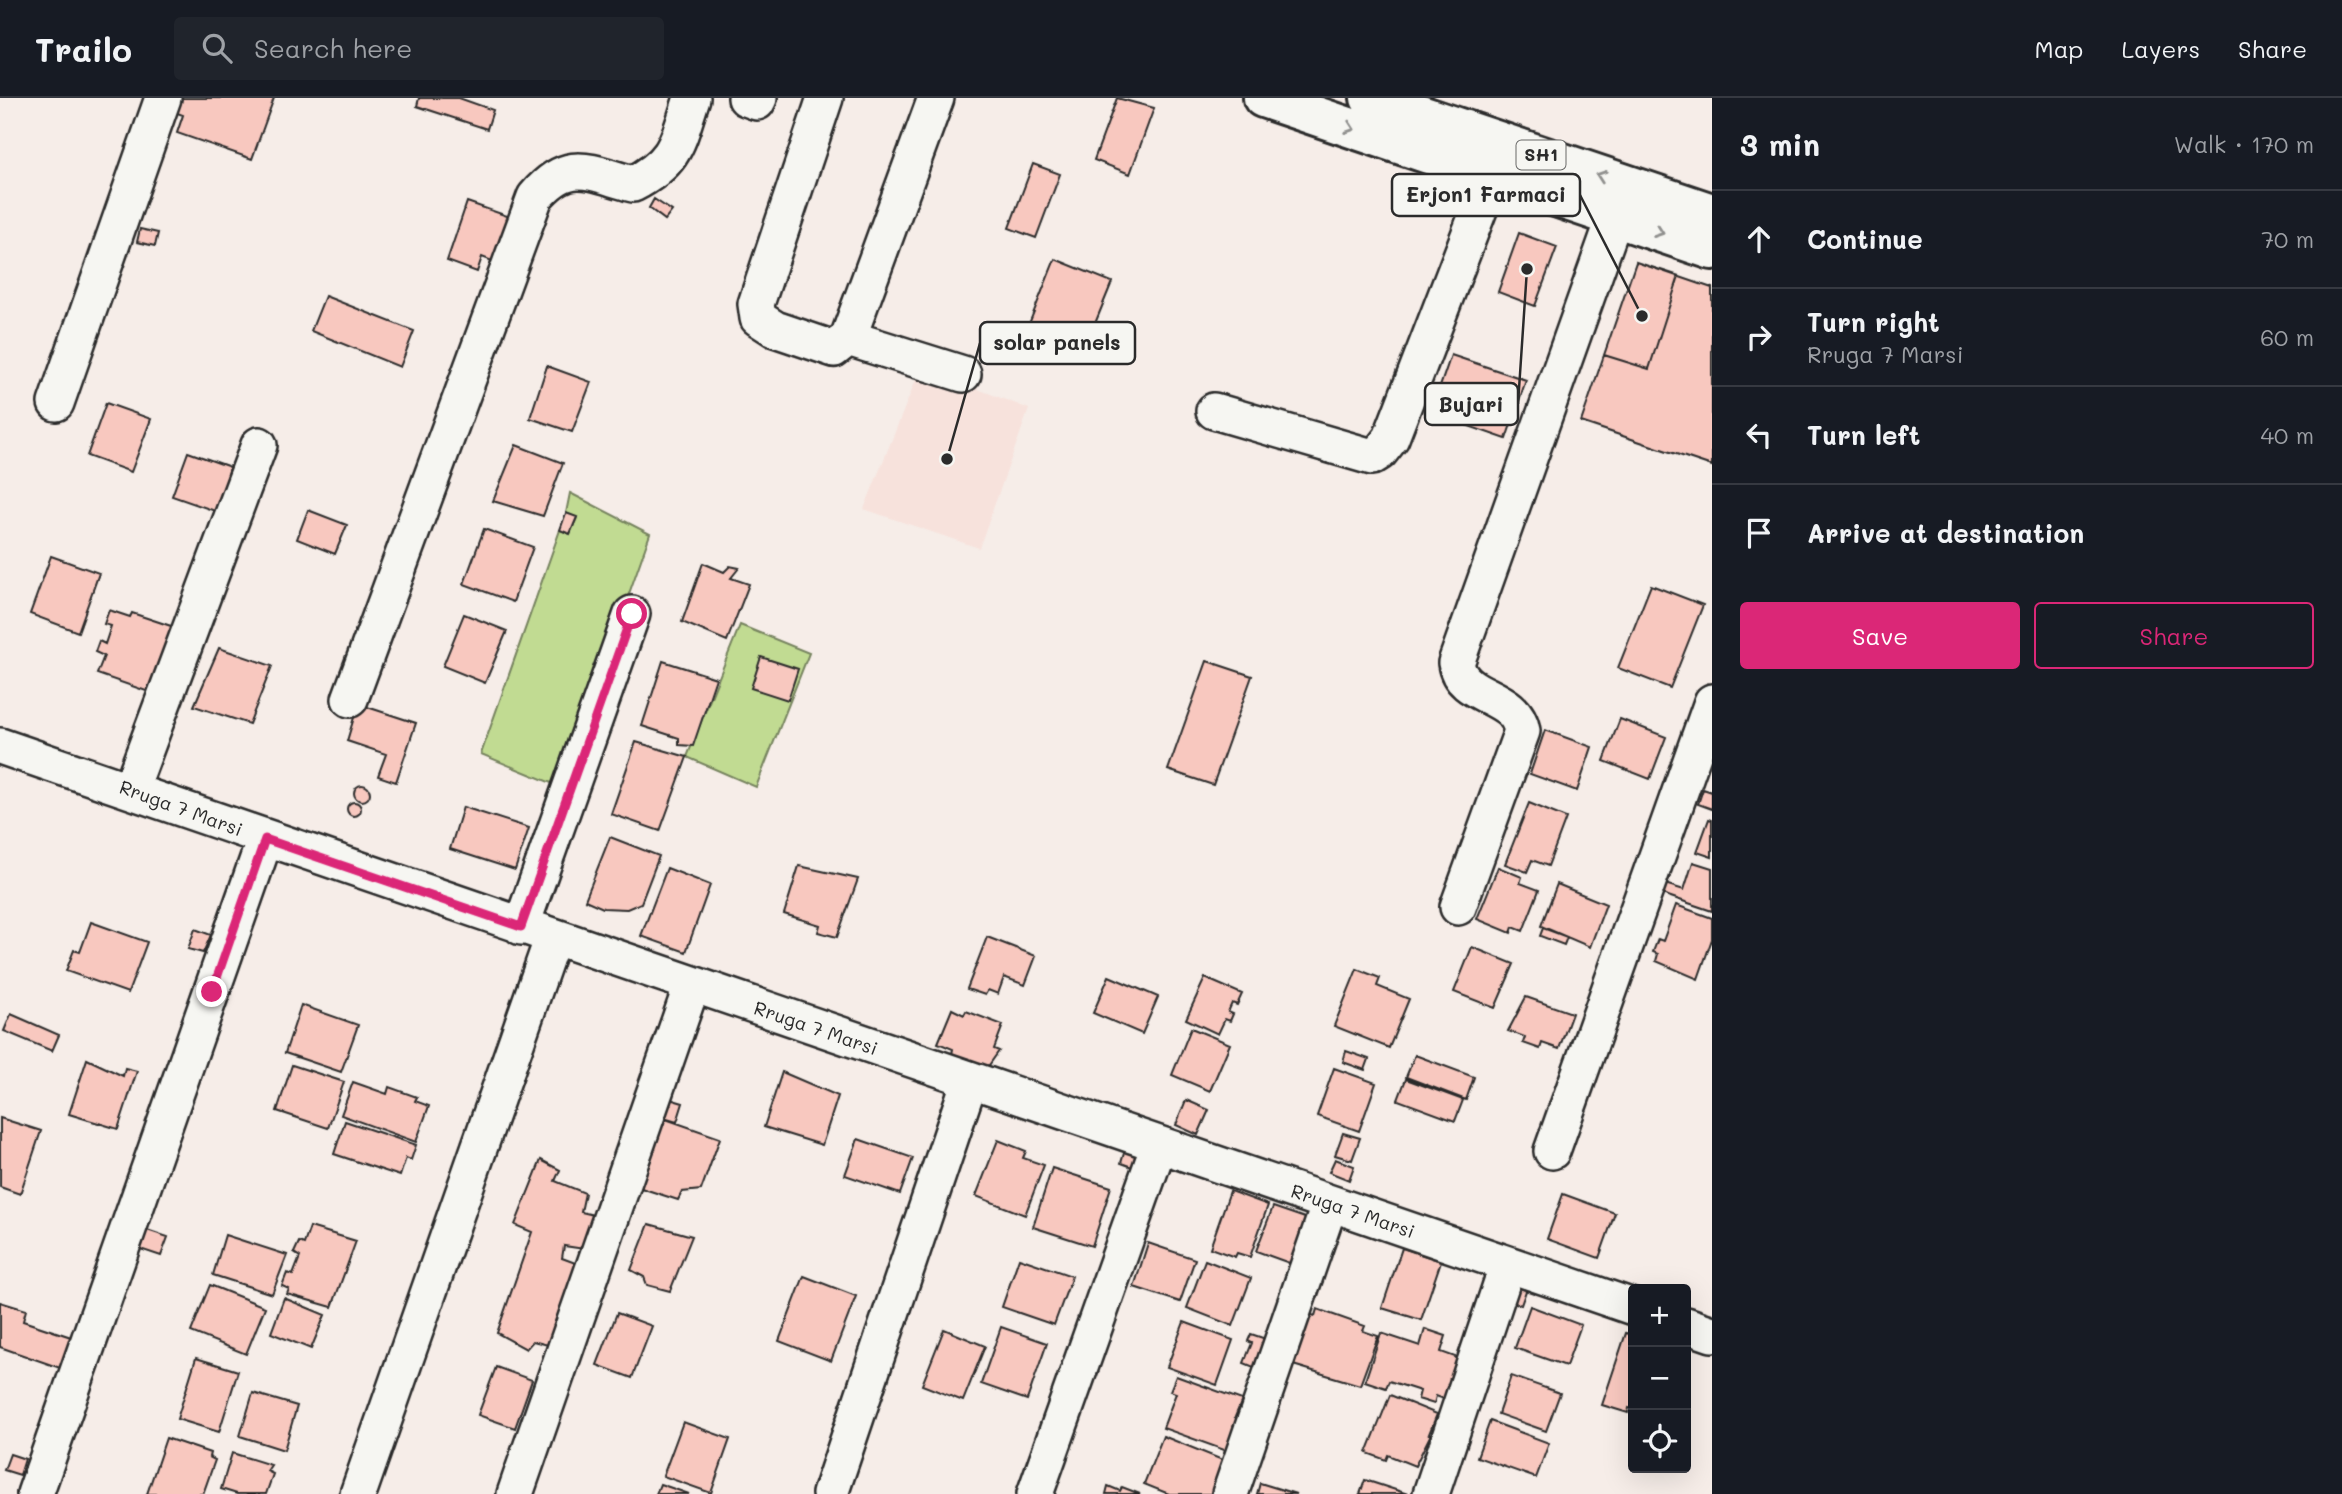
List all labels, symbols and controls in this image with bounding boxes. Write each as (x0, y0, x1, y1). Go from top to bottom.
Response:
search box (174, 17, 664, 80)
text: Trailo (35, 27, 132, 70)
icon: search (198, 29, 236, 67)
text: Search here (254, 31, 412, 65)
text: Map (2035, 33, 2083, 64)
text: Layers (2121, 33, 2200, 64)
text: Share (2238, 33, 2307, 64)
one-way arrow (1344, 120, 1356, 134)
text: 3 min (1740, 124, 1820, 164)
text: Walk · 170 m (2174, 129, 2314, 159)
road number: SH1 (1516, 140, 1566, 170)
one-way arrow (1595, 169, 1607, 184)
callout: Erjon1 Farmaci (1392, 174, 1580, 216)
text: Erjon1 Farmaci (1406, 180, 1566, 207)
icon: ahead (1740, 220, 1778, 258)
text: Continue (1807, 222, 1923, 256)
one-way arrow (1652, 224, 1665, 238)
text: 70 m (2261, 224, 2314, 254)
text: Turn right (1807, 305, 1940, 339)
icon: right (1740, 318, 1778, 356)
callout: solar panels (980, 322, 1135, 364)
text: 60 m (2260, 322, 2314, 352)
text: solar panels (993, 328, 1121, 355)
text: Rruga 7 Marsi (1807, 339, 1963, 369)
callout: Bujari (1425, 383, 1518, 425)
text: Bujari (1439, 390, 1504, 417)
icon: left (1740, 416, 1778, 454)
text: Turn left (1807, 418, 1920, 452)
text: 40 m (2261, 420, 2314, 450)
icon: arrive (1740, 514, 1778, 552)
text: Arrive at destination (1807, 516, 2084, 550)
route start (616, 598, 647, 629)
button: Save (1740, 602, 2020, 669)
button: Share (2034, 602, 2314, 669)
street label: Rruga 7 Marsi (116, 774, 246, 841)
route end (196, 976, 227, 1007)
street label: Rruga 7 Marsi (751, 995, 881, 1060)
street label: Rruga 7 Marsi (1288, 1178, 1418, 1243)
map controls (1628, 1284, 1691, 1473)
button: + (1628, 1284, 1691, 1347)
button: − (1628, 1347, 1691, 1410)
button: locate (1628, 1410, 1691, 1473)

